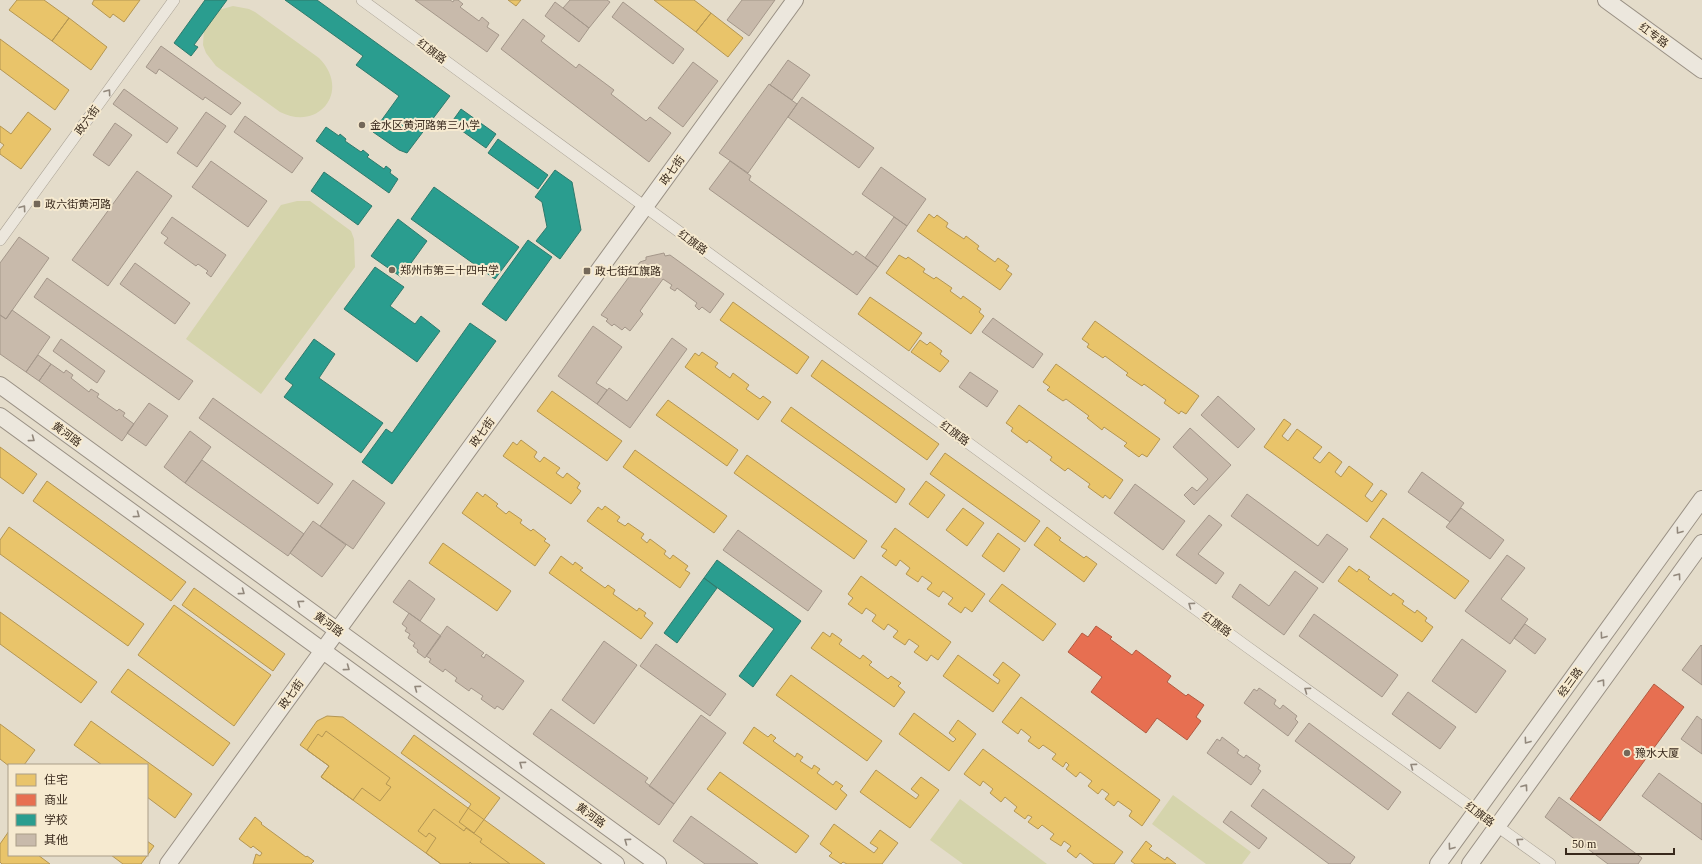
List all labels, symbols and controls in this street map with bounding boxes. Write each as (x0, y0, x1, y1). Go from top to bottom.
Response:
street label: 红专路 (1637, 20, 1671, 50)
street label: 红旗路 (415, 36, 449, 66)
one-way arrow (103, 89, 110, 96)
street label: 政六街 (72, 103, 102, 137)
place label: 金水区黄河路第三小学 (370, 119, 480, 131)
marker: 金水区黄河路第三小学 (357, 120, 367, 130)
street label: 政七街 (657, 153, 687, 187)
place label: 政六街黄河路 (45, 198, 111, 210)
marker: 政六街黄河路 (32, 199, 42, 209)
one-way arrow (18, 206, 25, 213)
street label: 红旗路 (676, 227, 710, 257)
place label: 郑州市第三十四中学 (400, 264, 499, 276)
marker: 郑州市第三十四中学 (387, 265, 397, 275)
place label: 政七街红旗路 (595, 265, 661, 277)
marker: 政七街红旗路 (582, 266, 592, 276)
street label: 政七街 (467, 415, 497, 449)
street label: 红旗路 (938, 418, 972, 448)
street label: 黄河路 (50, 419, 84, 449)
one-way arrow (27, 434, 34, 441)
one-way arrow (132, 510, 139, 517)
one-way arrow (1677, 526, 1684, 533)
one-way arrow (1673, 574, 1680, 581)
one-way arrow (237, 587, 244, 594)
one-way arrow (298, 601, 305, 608)
one-way arrow (1188, 603, 1195, 610)
street label: 黄河路 (312, 609, 346, 639)
street label: 红旗路 (1200, 609, 1234, 639)
one-way arrow (1600, 632, 1608, 639)
one-way arrow (343, 663, 350, 671)
street label: 经三路 (1555, 665, 1585, 699)
street label: 政七街 (276, 677, 306, 711)
one-way arrow (1597, 679, 1604, 686)
one-way arrow (414, 686, 421, 693)
one-way arrow (1305, 688, 1312, 695)
one-way arrow (1525, 737, 1532, 744)
place label: 豫水大厦 (1635, 747, 1679, 759)
marker: 豫水大厦 (1622, 748, 1632, 758)
one-way arrow (519, 762, 526, 769)
one-way arrow (1410, 763, 1417, 771)
legend (8, 764, 148, 856)
text: 住宅 (44, 773, 68, 787)
one-way arrow (1521, 784, 1528, 791)
text: 商业 (44, 793, 68, 807)
street label: 红旗路 (1463, 799, 1497, 829)
street label: 黄河路 (574, 800, 608, 830)
text: 学校 (44, 813, 68, 827)
scale bar (1566, 830, 1674, 856)
text: 其他 (44, 833, 68, 847)
text: 50 m (1572, 837, 1597, 851)
one-way arrow (624, 838, 631, 846)
one-way arrow (1516, 839, 1523, 846)
one-way arrow (1448, 842, 1455, 849)

